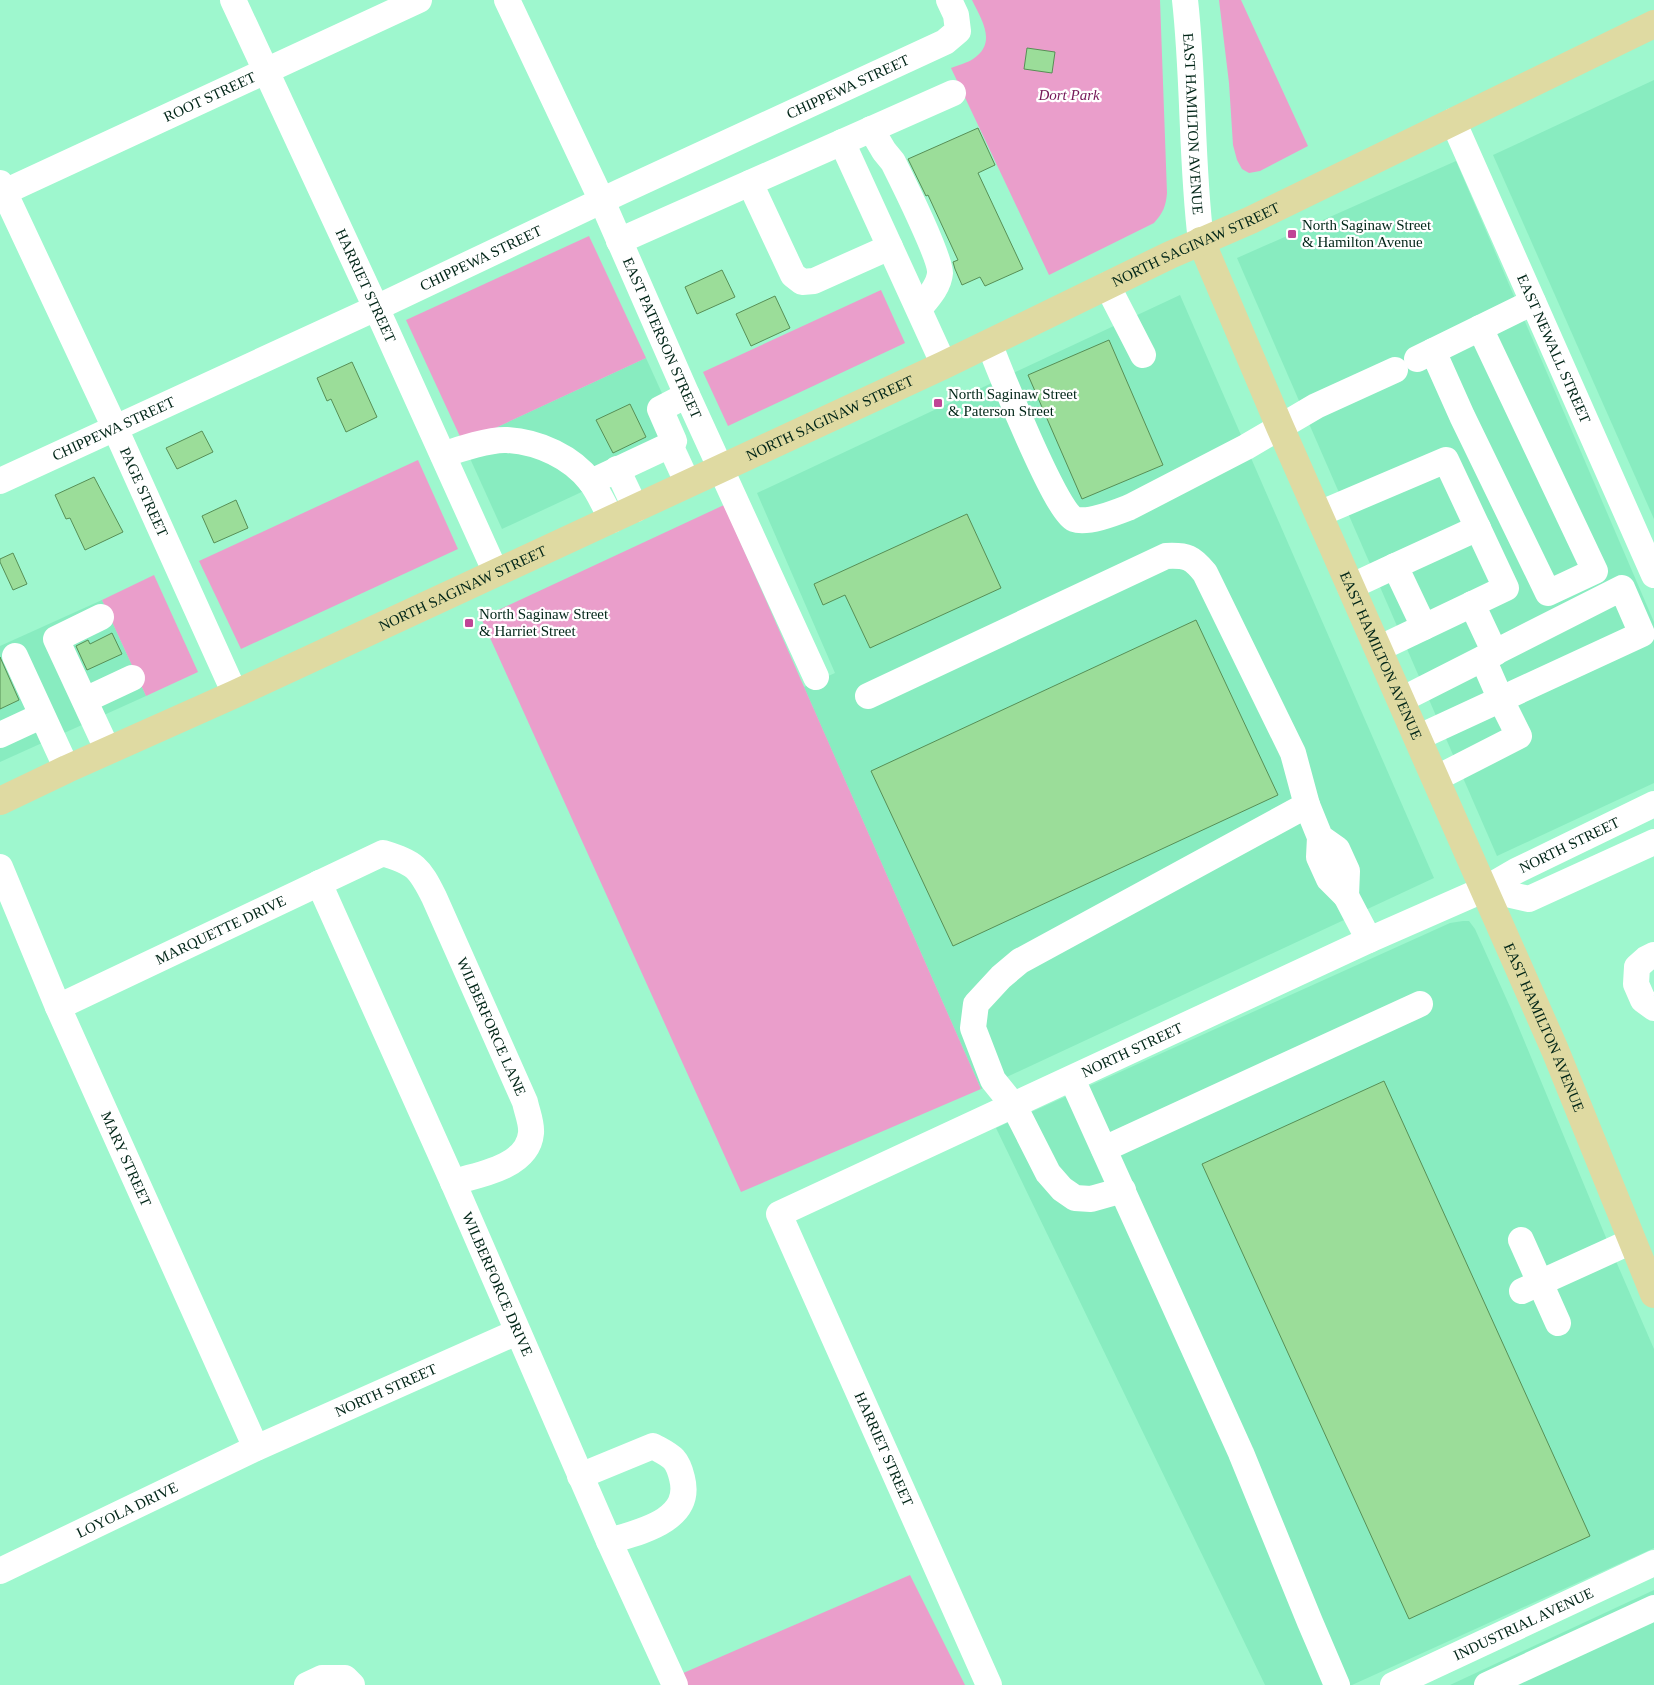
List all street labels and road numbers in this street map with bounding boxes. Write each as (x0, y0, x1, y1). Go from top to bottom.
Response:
street label: EAST HAMILTON AVENUE (1180, 32, 1206, 215)
street label: CHIPPEWA STREET (784, 52, 912, 122)
street label: ROOT STREET (161, 69, 258, 125)
street label: NORTH SAGINAW STREET (1109, 199, 1282, 290)
street label: CHIPPEWA STREET (417, 222, 544, 294)
street label: HARRIET STREET (332, 226, 399, 345)
street label: EAST PATERSON STREET (620, 255, 705, 421)
street label: EAST NEWALL STREET (1514, 272, 1594, 426)
street label: NORTH SAGINAW STREET (744, 372, 916, 464)
street label: CHIPPEWA STREET (50, 394, 177, 464)
street label: PAGE STREET (117, 445, 171, 539)
street label: NORTH SAGINAW STREET (376, 543, 549, 634)
street label: EAST HAMILTON AVENUE (1337, 569, 1425, 742)
street label: NORTH STREET (1516, 814, 1622, 876)
street label: MARQUETTE DRIVE (153, 892, 288, 968)
street label: EAST HAMILTON AVENUE (1501, 941, 1587, 1114)
street label: WILBERFORCE LANE (454, 955, 529, 1098)
street label: NORTH STREET (1079, 1020, 1185, 1080)
street label: MARY STREET (98, 1109, 154, 1209)
street label: WILBERFORCE DRIVE (459, 1210, 536, 1359)
street label: NORTH STREET (332, 1361, 439, 1420)
street label: HARRIET STREET (852, 1389, 916, 1509)
street label: LOYOLA DRIVE (74, 1479, 180, 1541)
street label: INDUSTRIAL AVENUE (1451, 1585, 1596, 1664)

